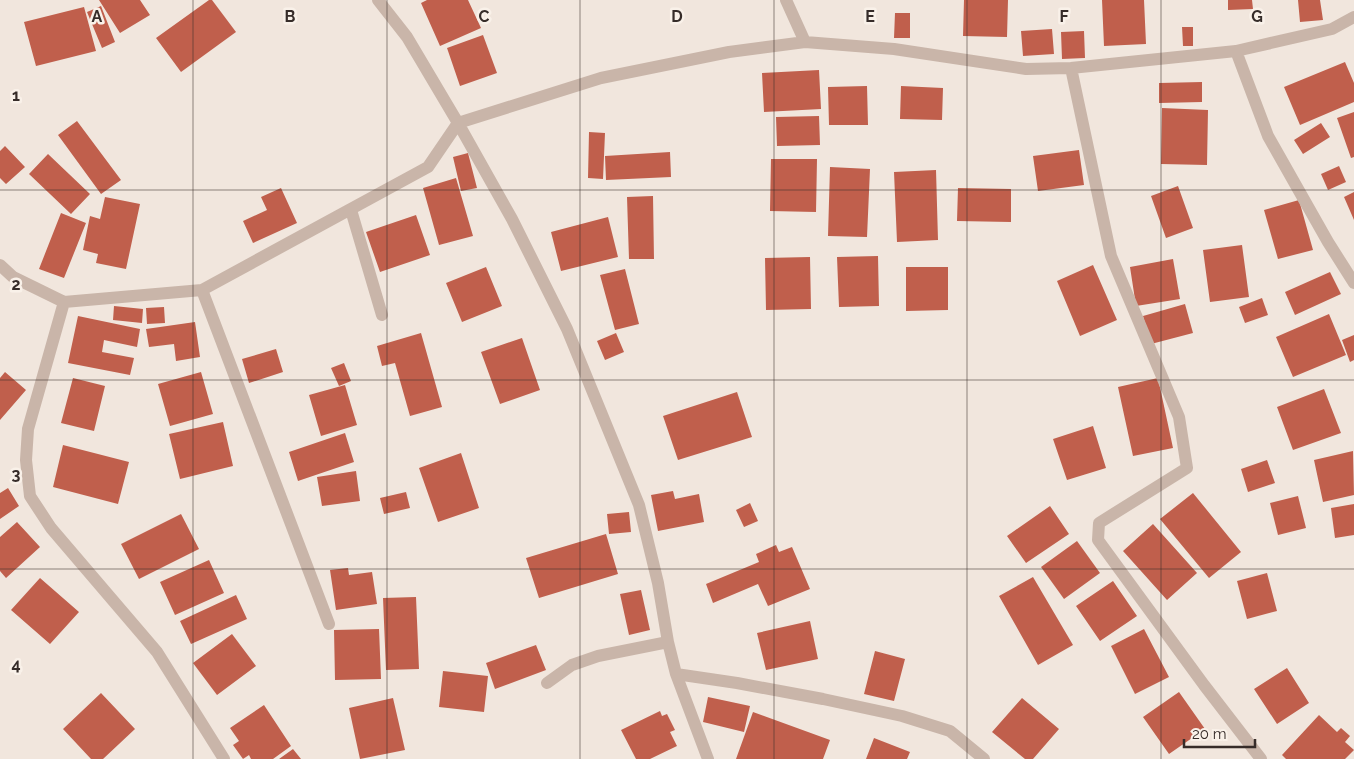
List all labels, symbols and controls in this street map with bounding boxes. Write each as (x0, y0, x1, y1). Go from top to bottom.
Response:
text: A (92, 7, 103, 26)
text: B (285, 7, 296, 26)
text: C (479, 7, 490, 26)
text: D (671, 7, 683, 26)
text: E (865, 7, 875, 26)
text: F (1059, 7, 1069, 26)
text: G (1251, 7, 1263, 26)
text: 1 (12, 86, 20, 105)
text: 2 (11, 275, 21, 294)
text: 3 (12, 465, 21, 484)
text: 4 (11, 655, 21, 674)
scale bar (1184, 716, 1255, 748)
text: 20 m (1192, 725, 1227, 743)

